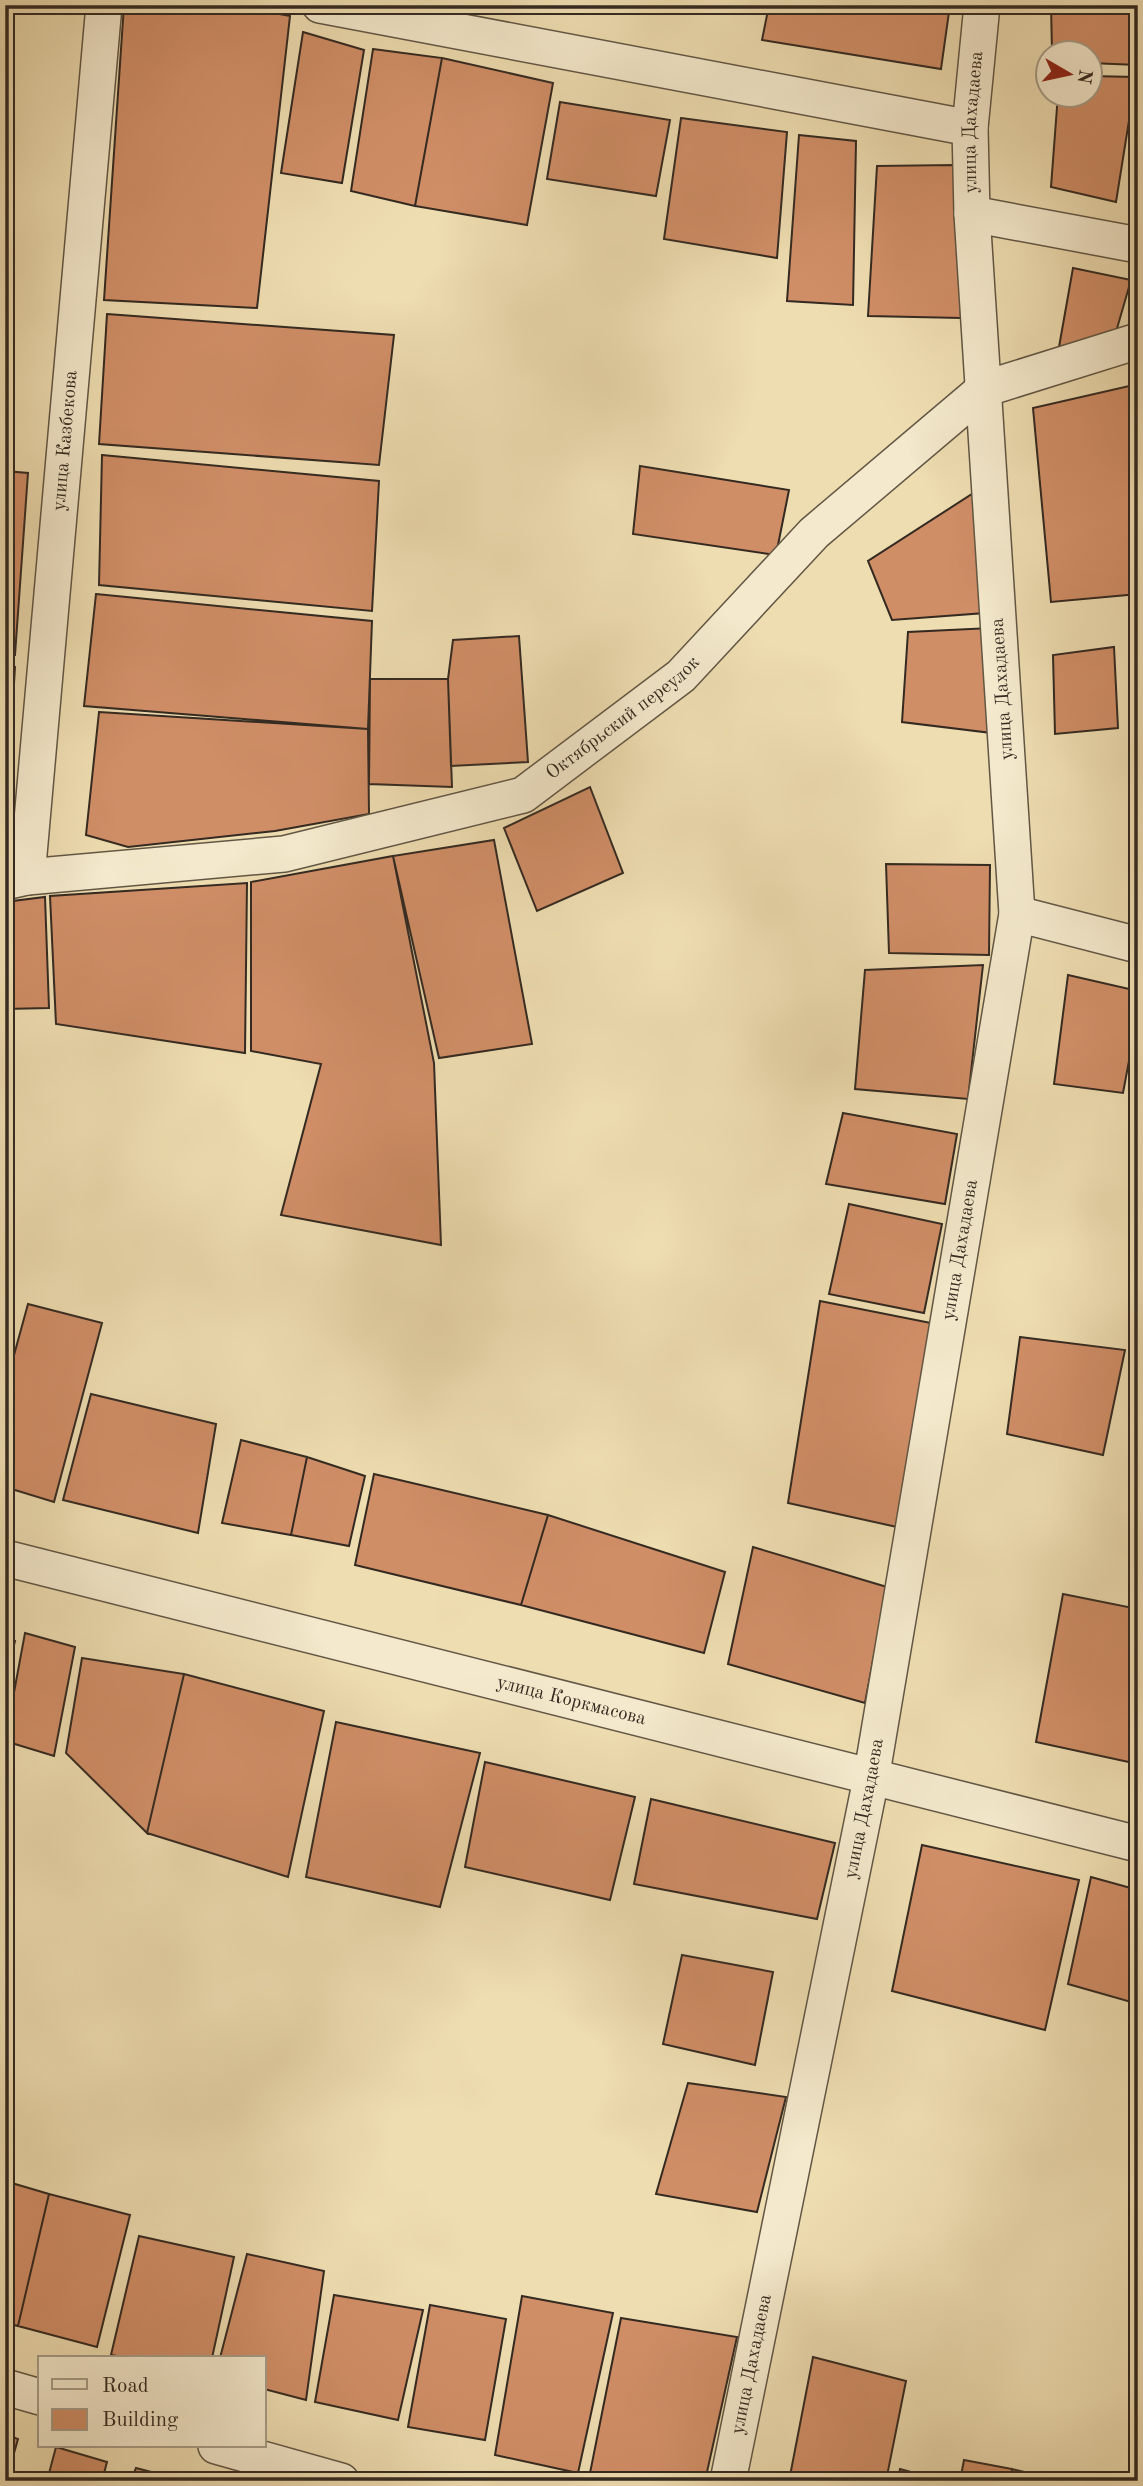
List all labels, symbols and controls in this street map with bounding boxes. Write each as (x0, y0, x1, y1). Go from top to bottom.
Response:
north arrow (1034, 38, 1104, 108)
street label: улица Дахадаева (960, 50, 987, 194)
text: N (1073, 68, 1094, 85)
street label: улица Казбекова (50, 369, 81, 512)
street label: улица Дахадаева (989, 617, 1017, 761)
street label: Октябрьский переулок (543, 652, 704, 783)
street label: улица Дахадаева (939, 1177, 982, 1322)
street label: улица Коркмасова (495, 1673, 648, 1729)
street label: улица Дахадаева (841, 1736, 887, 1881)
street label: улица Дахадаева (728, 2292, 775, 2436)
legend (38, 2356, 266, 2448)
text: Road (102, 2376, 149, 2397)
text: Building (102, 2410, 179, 2431)

